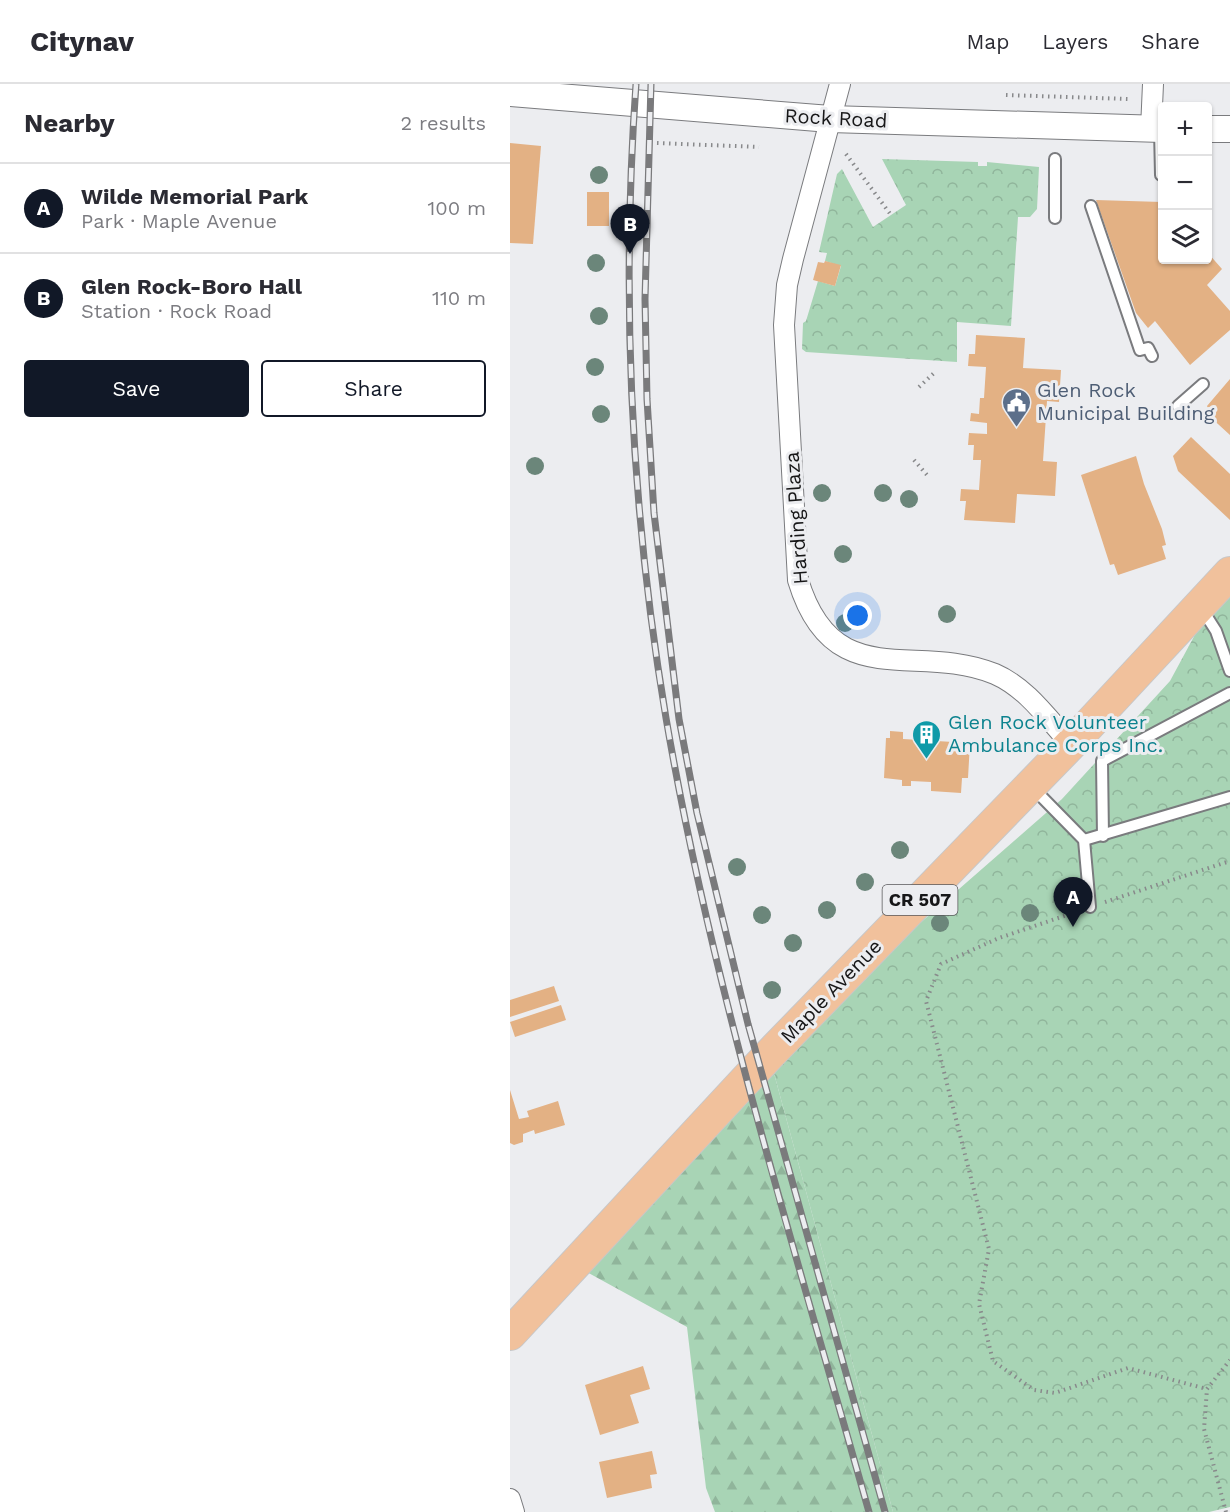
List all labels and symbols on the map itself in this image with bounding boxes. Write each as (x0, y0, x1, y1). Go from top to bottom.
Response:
street label: Rock Road (784, 103, 888, 133)
pin: B (610, 204, 650, 254)
place label: Glen Rock Municipal Building (1037, 378, 1215, 425)
public building icon: Glen Rock Municipal Building (1000, 386, 1032, 428)
street label: Harding Plaza (779, 451, 813, 585)
your location (843, 601, 872, 630)
place label: Glen Rock Volunteer Ambulance Corps Inc. (948, 710, 1163, 757)
building icon: Glen Rock Volunteer Ambulance Corps Inc. (911, 718, 943, 760)
pin: A (1054, 878, 1092, 927)
road number: CR 507 (882, 885, 958, 915)
street label: Maple Avenue (775, 934, 887, 1048)

